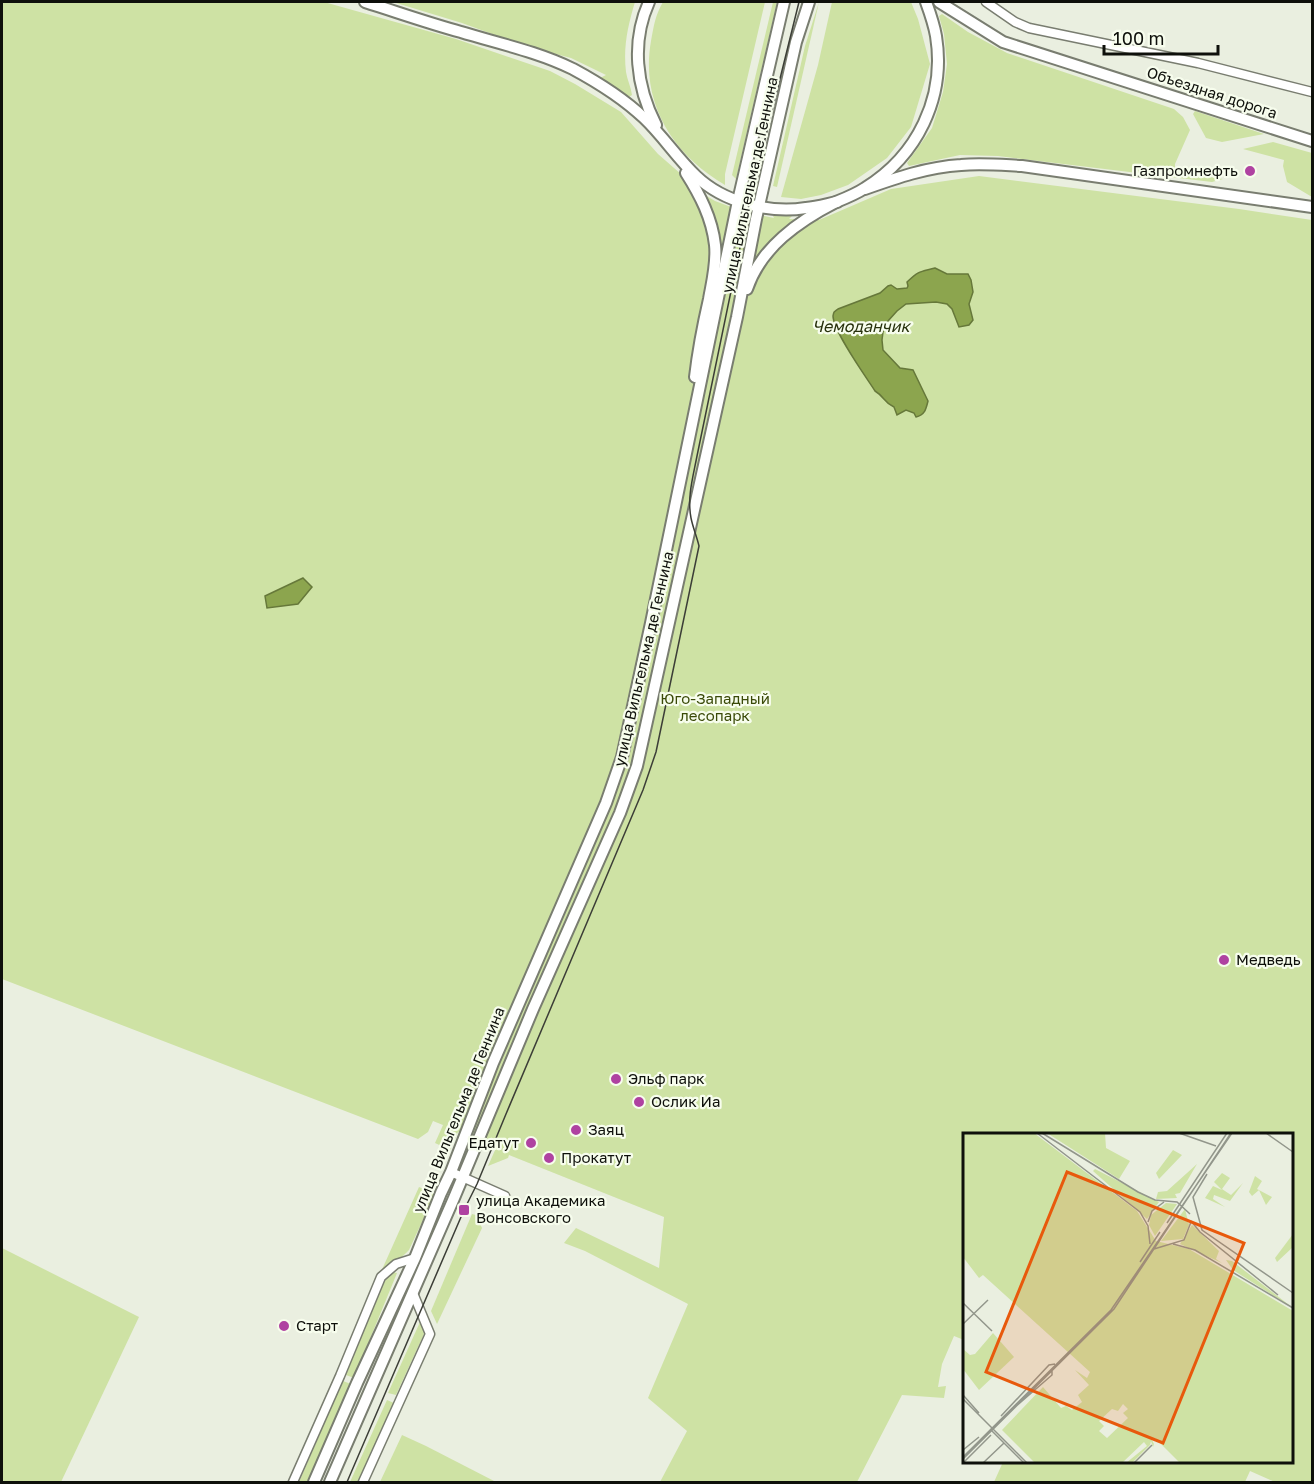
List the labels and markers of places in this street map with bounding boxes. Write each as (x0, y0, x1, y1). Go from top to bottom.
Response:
place label: Газпромнефть (1133, 161, 1238, 179)
marker: Газпромнефть (1243, 164, 1257, 178)
place label: Медведь (1236, 950, 1301, 968)
marker: Медведь (1217, 953, 1231, 967)
place label: Эльф парк (628, 1069, 705, 1087)
marker: Эльф парк (609, 1072, 623, 1086)
place label: Ослик Иа (651, 1092, 720, 1110)
marker: Ослик Иа (632, 1095, 646, 1109)
place label: Заяц (588, 1120, 624, 1138)
marker: Заяц (569, 1123, 583, 1137)
place label: Едатут (468, 1133, 520, 1151)
marker: Едатут (524, 1136, 538, 1150)
place label: Прокатут (561, 1148, 632, 1166)
marker: Прокатут (542, 1151, 556, 1165)
place label: улица Академика Вонсовского (476, 1191, 605, 1226)
marker: улица Академика Вонсовского (457, 1203, 471, 1217)
place label: Старт (296, 1316, 339, 1334)
marker: Старт (277, 1319, 291, 1333)

